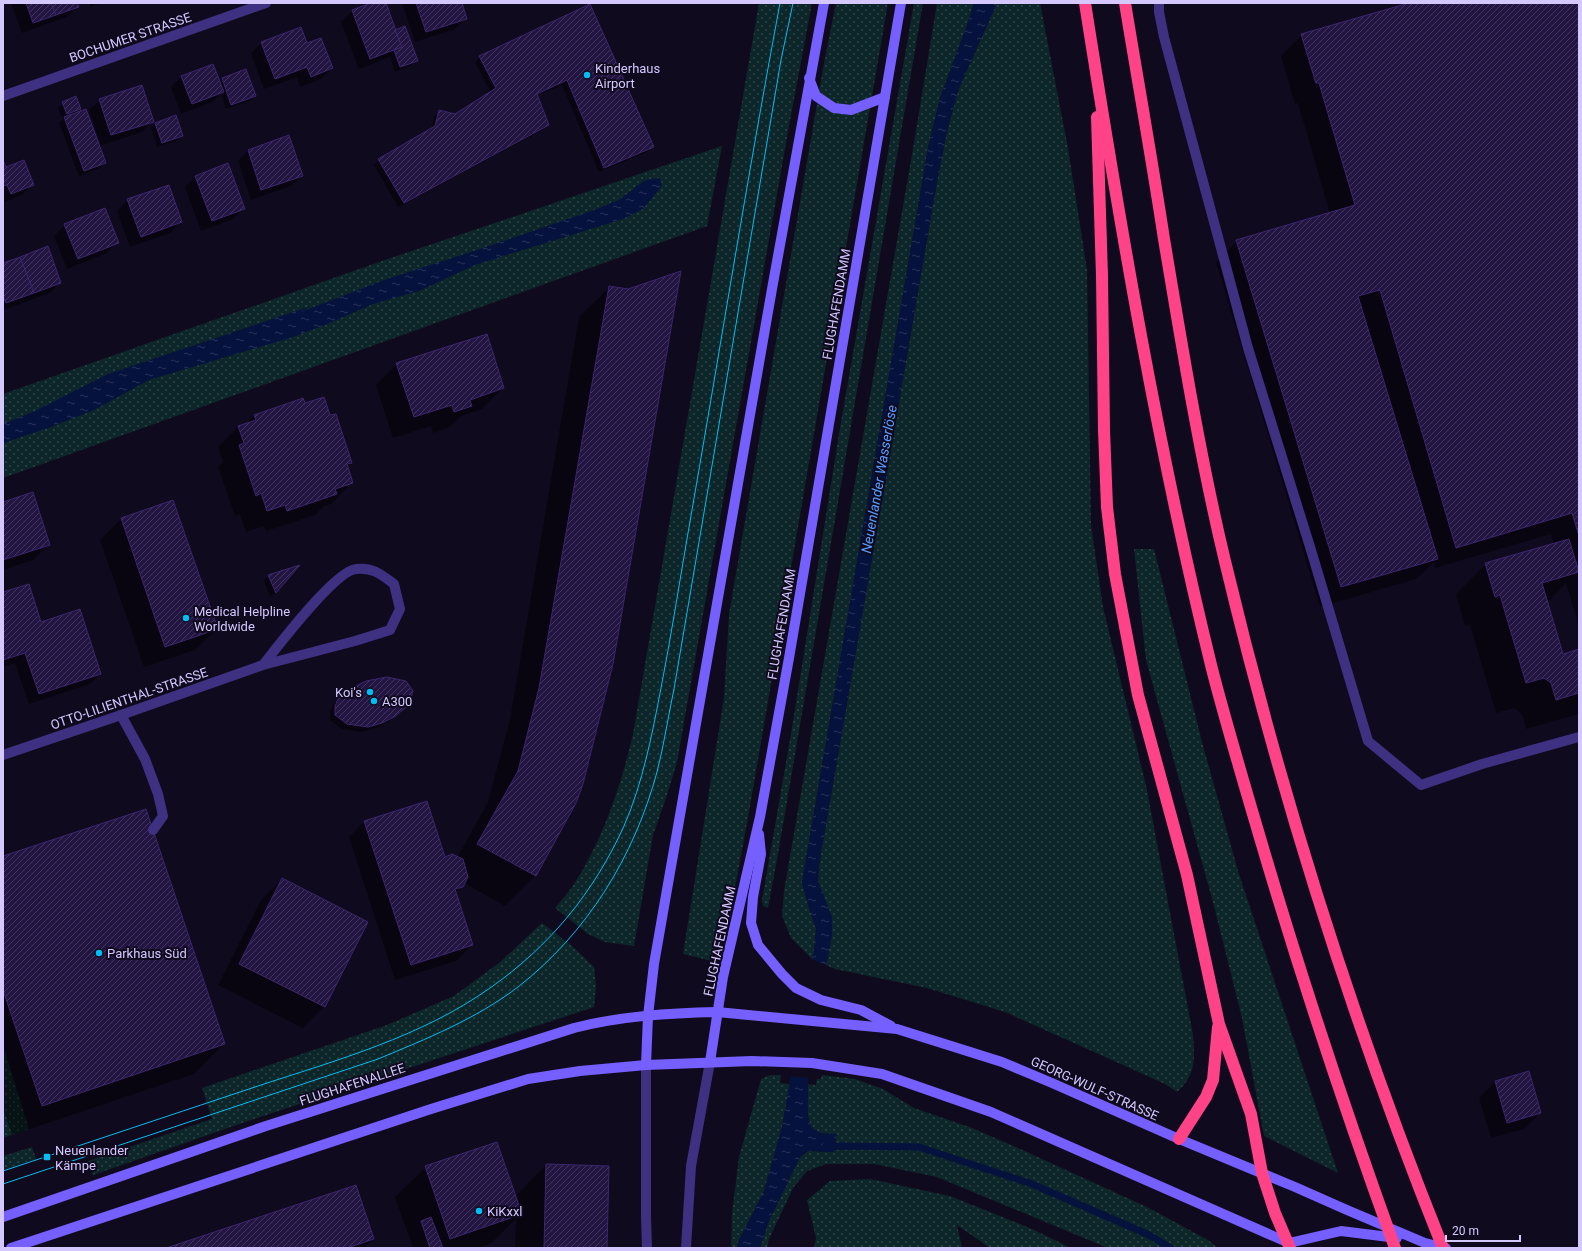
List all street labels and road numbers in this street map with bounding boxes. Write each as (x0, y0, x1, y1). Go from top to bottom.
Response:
street label: BOCHUMER STRASSE (67, 10, 193, 65)
street label: FLUGHAFENDAMM (819, 247, 854, 361)
street label: FLUGHAFENDAMM (764, 567, 799, 681)
street label: OTTO-LILIENTHAL-STRASSE (49, 664, 210, 732)
street label: FLUGHAFENDAMM (700, 885, 739, 998)
street label: GEORG-WULF-STRASSE (1029, 1054, 1161, 1123)
street label: FLUGHAFENALLEE (297, 1060, 407, 1109)

